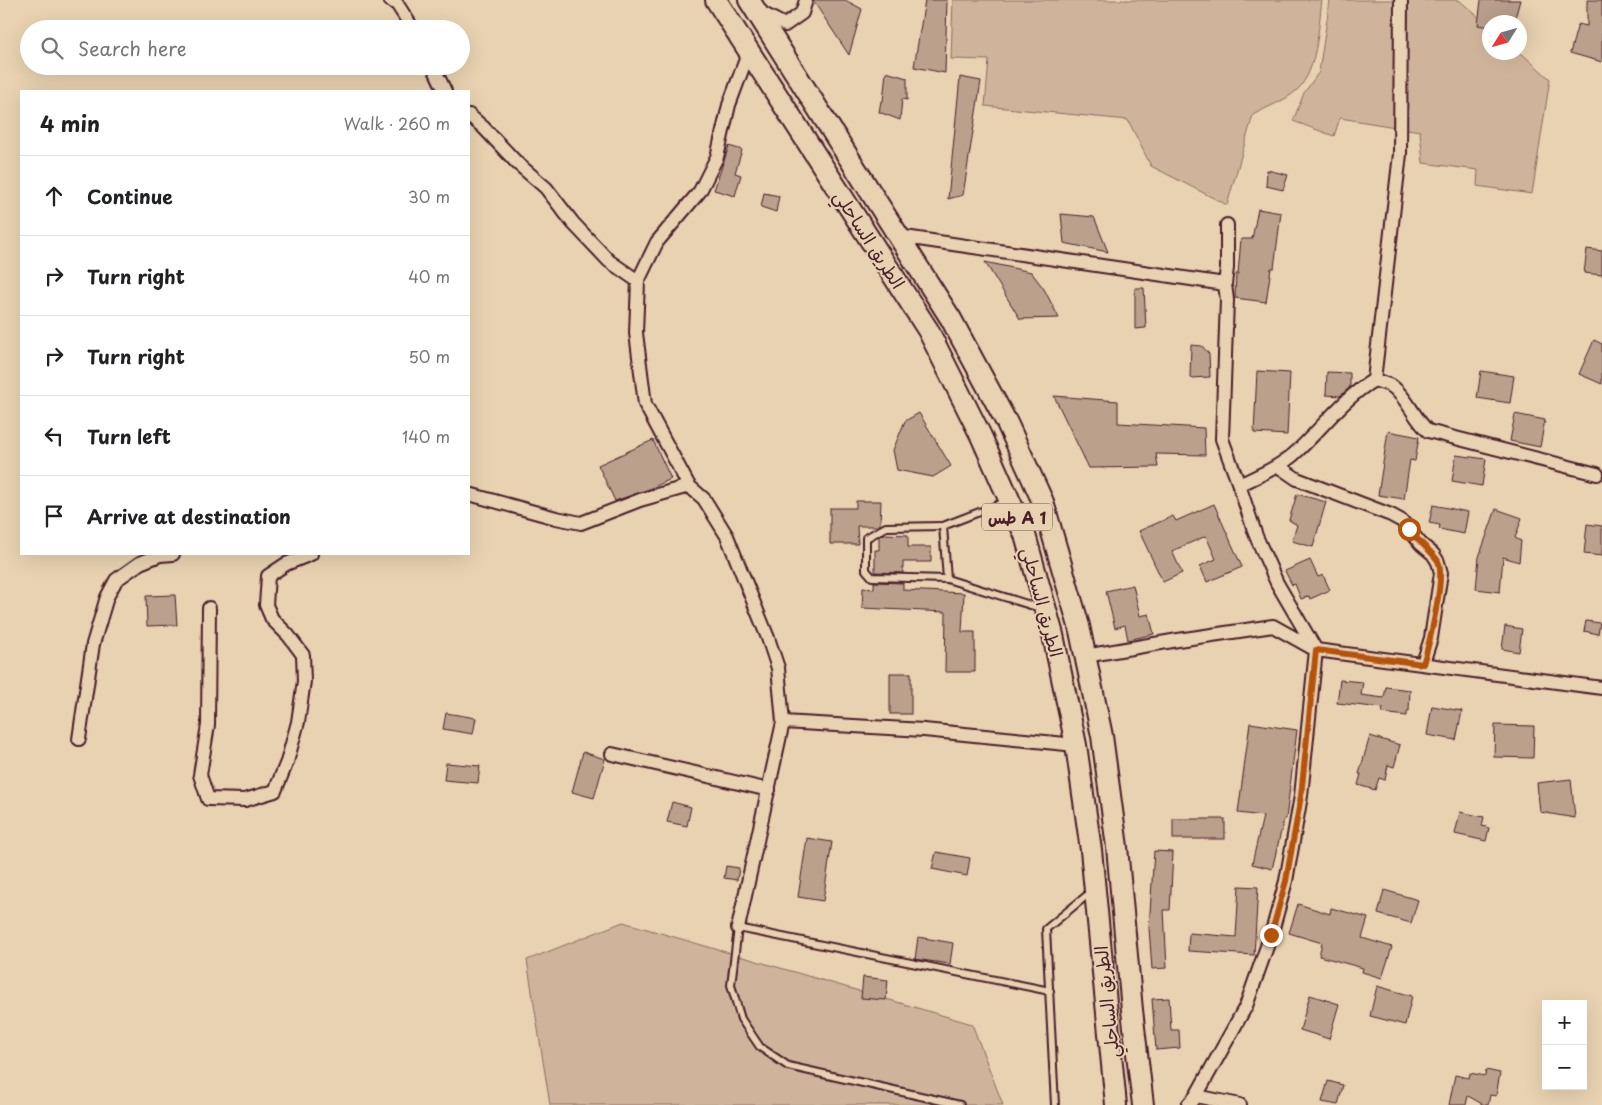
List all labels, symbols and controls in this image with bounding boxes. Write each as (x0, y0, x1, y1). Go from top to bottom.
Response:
north arrow (1482, 15, 1527, 60)
search box (20, 20, 470, 75)
icon: search (38, 34, 66, 62)
text: Search here (78, 34, 187, 62)
text: 4 min (40, 107, 100, 139)
text: Walk · 260 m (344, 111, 450, 135)
icon: ahead (40, 182, 68, 210)
text: Continue (87, 182, 173, 210)
text: 30 m (408, 184, 450, 208)
street label: الطريق الساحلي (825, 184, 912, 296)
icon: right (40, 262, 68, 290)
text: Turn right (87, 262, 185, 290)
text: 40 m (408, 264, 450, 288)
icon: right (40, 342, 68, 370)
text: Turn right (87, 342, 185, 370)
text: 50 m (409, 344, 450, 368)
icon: left (40, 422, 68, 450)
text: Turn left (87, 422, 171, 450)
text: 140 m (402, 424, 450, 448)
icon: arrive (40, 502, 68, 530)
text: Arrive at destination (87, 502, 291, 530)
road number: طس A 1 (982, 504, 1052, 530)
route start (1398, 518, 1421, 541)
street label: الطريق الساحلي (1012, 544, 1071, 661)
route end (1260, 924, 1283, 947)
street label: الطريق الساحلي (1087, 944, 1129, 1059)
map controls (1542, 1000, 1587, 1090)
button: + (1542, 1000, 1587, 1045)
button: − (1542, 1045, 1587, 1090)

